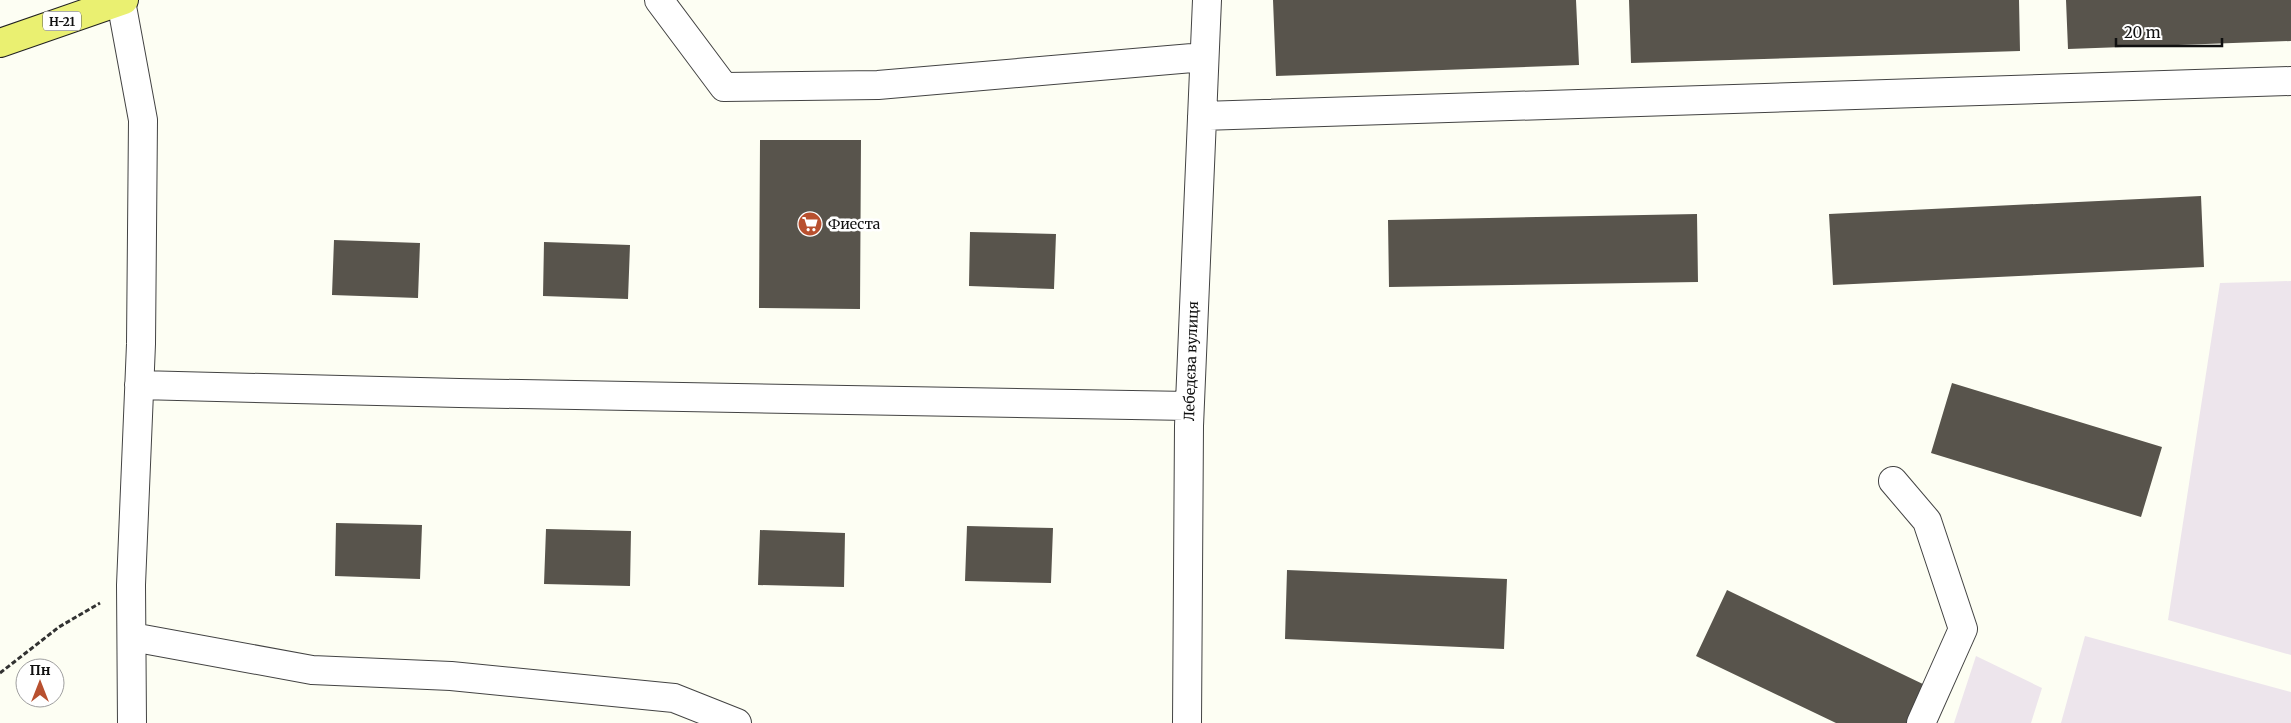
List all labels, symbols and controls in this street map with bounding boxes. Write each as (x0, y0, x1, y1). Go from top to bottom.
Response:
road number: Н-21 (43, 12, 81, 30)
scale bar (2116, 15, 2222, 47)
text: 20 m (2124, 23, 2161, 42)
supermarket icon: Фиеста (797, 211, 823, 237)
place label: Фиеста (828, 215, 881, 233)
street label: Лебедєва вулиця (1180, 301, 1202, 421)
north arrow (15, 658, 65, 708)
text: Пн (29, 661, 51, 679)

